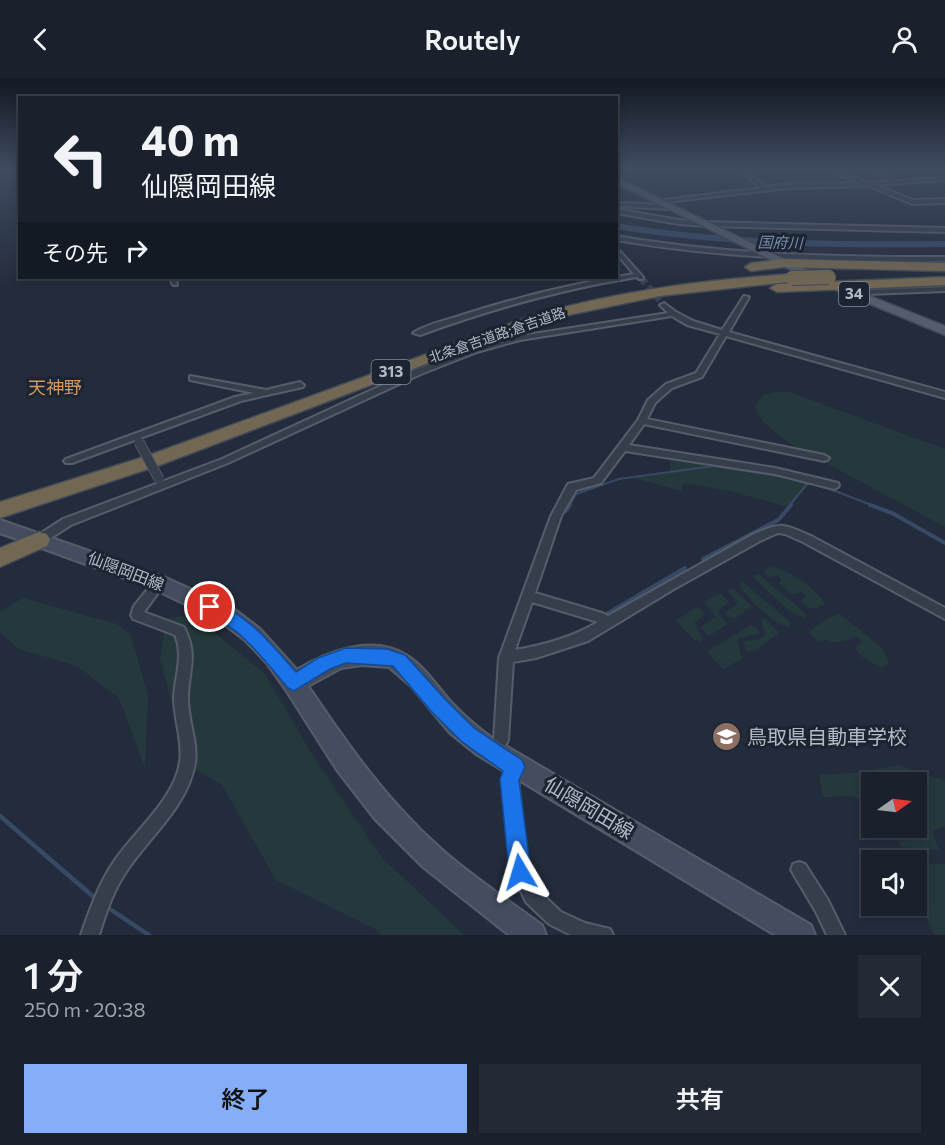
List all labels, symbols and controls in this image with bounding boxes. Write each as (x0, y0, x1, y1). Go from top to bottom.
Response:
icon: back (24, 23, 57, 56)
text: Routely (424, 23, 521, 56)
icon: person (888, 23, 921, 56)
text: 40 m (141, 113, 239, 165)
icon: left (42, 120, 120, 198)
text: 仙隠岡田線 (141, 169, 276, 202)
water label: 国府川 (757, 233, 805, 251)
icon: right (120, 234, 153, 267)
text: その先 (42, 239, 108, 266)
road number: 34 (839, 282, 869, 306)
street label: 北条倉吉道路;倉吉道路 (426, 303, 567, 366)
road number: 313 (372, 360, 410, 384)
district label: 天神野 (28, 376, 82, 398)
street label: 仙隠岡田線 (85, 547, 167, 594)
pin (184, 581, 235, 632)
icon: arrive (193, 590, 226, 623)
school or university icon: 鳥取県自動車学校 (710, 721, 742, 753)
place label: 鳥取県自動車学校 (747, 724, 907, 748)
street label: 仙隠岡田線 (540, 771, 639, 843)
north arrow (861, 772, 927, 838)
map controls (861, 772, 927, 916)
position arrow (488, 840, 552, 904)
button: sound (861, 850, 927, 916)
text: 1 分 (24, 952, 83, 996)
button: close (858, 955, 921, 1018)
text: 250 m · 20:38 (24, 997, 146, 1021)
button: 終了 (24, 1064, 467, 1133)
button: 共有 (479, 1064, 921, 1133)

